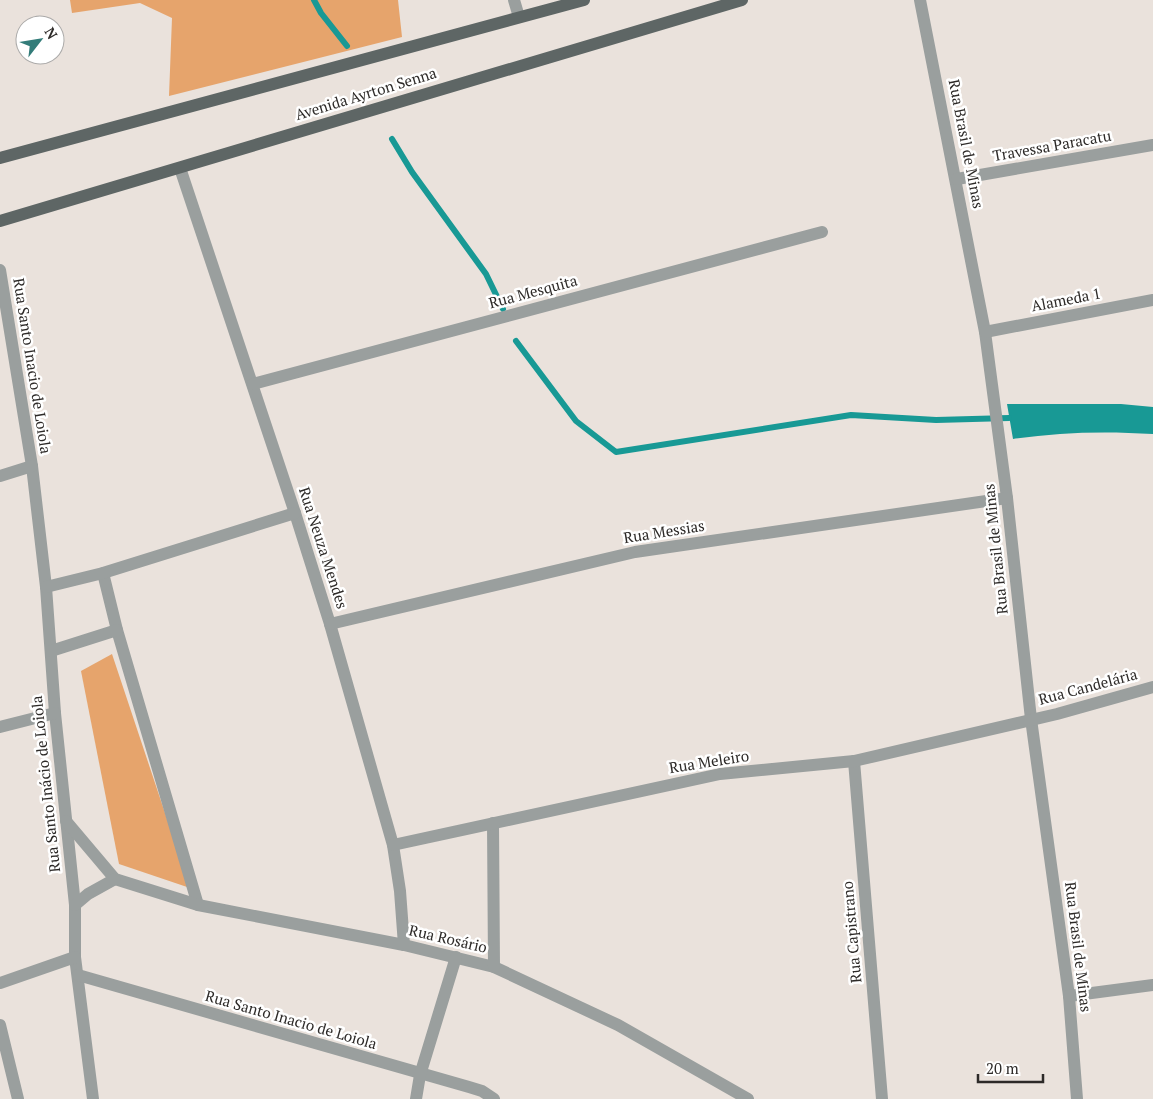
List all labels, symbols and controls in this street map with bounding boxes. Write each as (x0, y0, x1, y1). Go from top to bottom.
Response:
north arrow (15, 15, 65, 65)
text: N (41, 24, 63, 43)
street label: Avenida Ayrton Senna (293, 62, 439, 124)
street label: Rua Brasil de Minas (945, 78, 989, 210)
street label: Travessa Paracatu (991, 125, 1113, 165)
street label: Rua Mesquita (486, 270, 580, 312)
street label: Rua Santo Inacio de Loiola (9, 277, 57, 456)
street label: Alameda 1 (1029, 282, 1102, 316)
street label: Rua Brasil de Minas (978, 483, 1012, 615)
street label: Rua Neuza Mendes (295, 484, 353, 611)
street label: Rua Messias (622, 515, 706, 547)
street label: Rua Candelária (1036, 663, 1140, 709)
street label: Rua Santo Inácio de Loiola (26, 694, 64, 873)
street label: Rua Meleiro (667, 745, 750, 777)
street label: Rua Capistrano (837, 880, 865, 984)
street label: Rua Brasil de Minas (1061, 881, 1097, 1013)
street label: Rua Rosário (407, 919, 489, 957)
street label: Rua Santo Inacio de Loiola (203, 985, 380, 1053)
scale bar (978, 1052, 1043, 1084)
text: 20 m (986, 1058, 1019, 1078)

